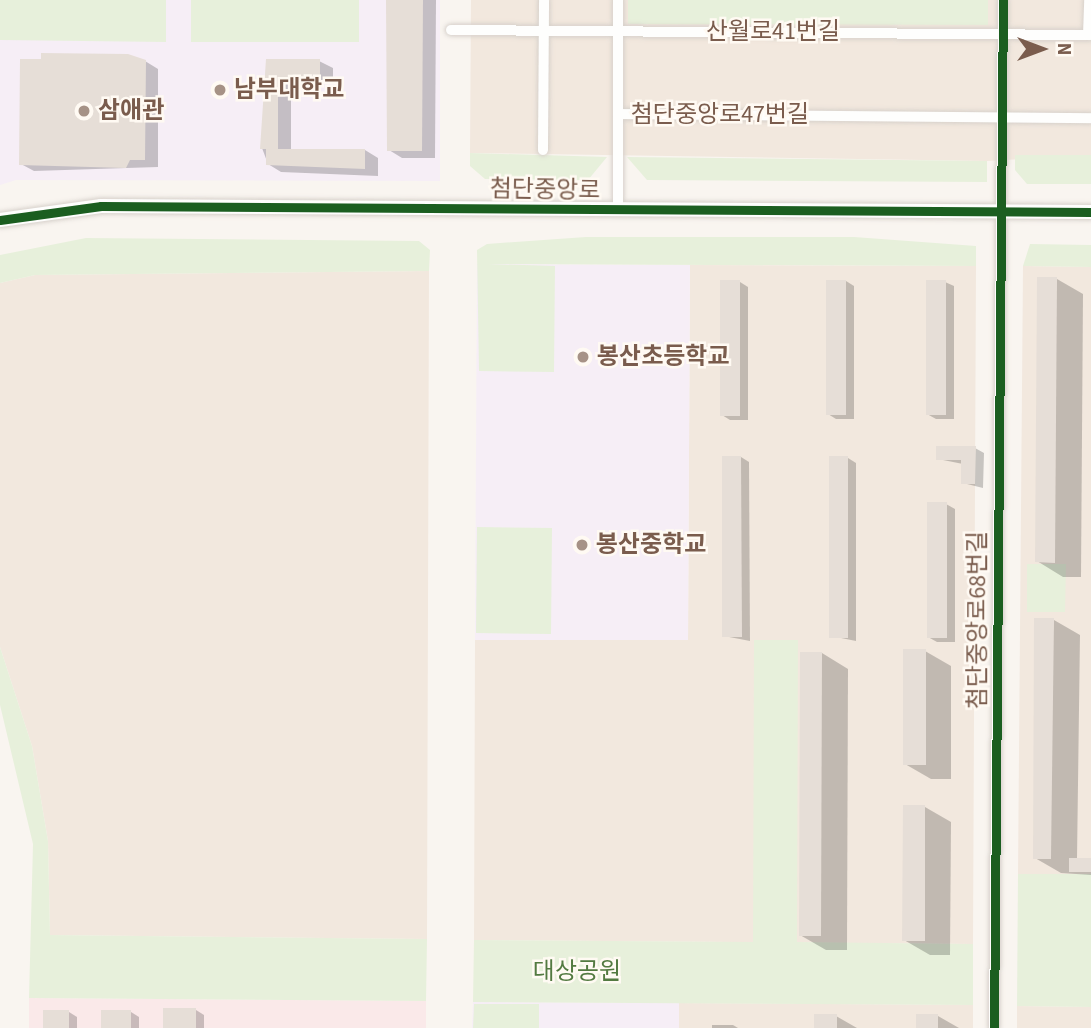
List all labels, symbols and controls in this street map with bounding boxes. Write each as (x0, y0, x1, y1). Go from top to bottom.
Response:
north arrow (1007, 14, 1077, 84)
street label: 산월로41번길 (706, 18, 840, 46)
text: N (1050, 43, 1077, 55)
place label: 남부대학교 (234, 76, 344, 104)
marker: 남부대학교 (212, 82, 228, 98)
place label: 삼애관 (98, 97, 164, 125)
street label: 첨단중앙로47번길 (631, 101, 809, 129)
marker: 삼애관 (76, 103, 92, 119)
street label: 첨단중앙로 (490, 175, 600, 205)
place label: 봉산초등학교 (597, 343, 729, 371)
marker: 봉산초등학교 (575, 349, 591, 365)
place label: 봉산중학교 (596, 531, 706, 559)
street label: 첨단중앙로68번길 (964, 531, 992, 709)
marker: 봉산중학교 (574, 537, 590, 553)
park label: 대상공원 (533, 958, 621, 986)

